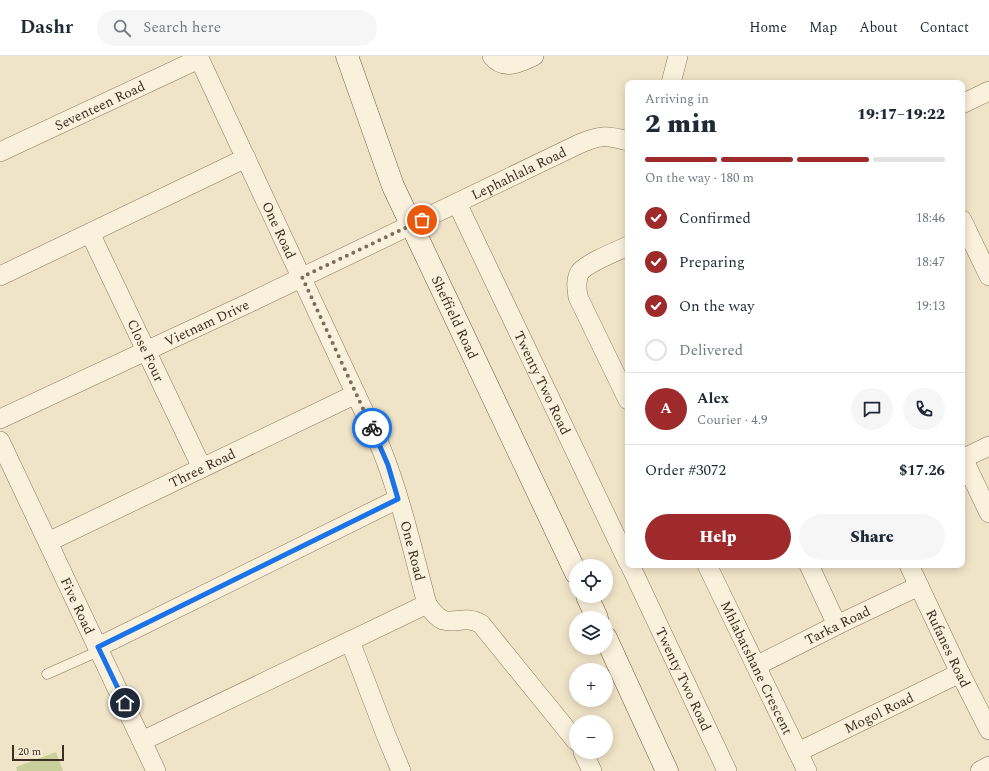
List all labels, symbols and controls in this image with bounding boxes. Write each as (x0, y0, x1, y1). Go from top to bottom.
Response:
search box (97, 10, 377, 46)
text: Dashr (20, 13, 73, 42)
text: Search here (143, 16, 221, 39)
icon: search (111, 17, 133, 39)
text: Home (749, 17, 787, 38)
text: Map (809, 17, 837, 38)
text: About (859, 17, 898, 38)
text: Contact (920, 17, 969, 38)
street label: Seventeen Road (51, 75, 149, 136)
text: Arriving in (645, 89, 709, 109)
text: 19:17–19:22 (857, 103, 945, 126)
text: 2 min (645, 104, 717, 144)
street label: Lephahlala Road (467, 141, 570, 205)
text: On the way · 180 m (645, 168, 754, 188)
street label: One Road (257, 198, 302, 262)
pin (405, 203, 439, 237)
icon: check (645, 207, 667, 229)
text: Confirmed (679, 207, 751, 230)
text: 18:46 (916, 208, 945, 228)
icon: bag (411, 209, 433, 231)
icon: check (645, 251, 667, 273)
text: Preparing (679, 251, 745, 274)
text: 18:47 (916, 252, 945, 272)
street label: Sheffield Road (426, 272, 484, 363)
street label: Vietnam Drive (161, 294, 253, 352)
icon: check (645, 295, 667, 317)
text: On the way (679, 295, 754, 318)
text: 19:13 (916, 296, 945, 316)
street label: Close Four (122, 315, 170, 386)
street label: Twenty Two Road (509, 327, 576, 438)
text: Delivered (679, 339, 743, 362)
text: Alex (697, 387, 729, 410)
button: chat (851, 388, 893, 430)
button: phone (903, 388, 945, 430)
text: A (660, 397, 672, 420)
courier (352, 408, 392, 448)
text: Courier · 4.9 (697, 410, 767, 430)
icon: bike (361, 417, 383, 439)
street label: Three Road (165, 443, 239, 493)
text: Order #3072 (645, 459, 726, 482)
text: $17.26 (899, 459, 945, 482)
button: Help (645, 514, 791, 560)
button: Share (799, 514, 945, 560)
street label: One Road (395, 518, 431, 583)
map controls (569, 559, 613, 759)
button: locate (569, 559, 613, 603)
street label: Five Road (55, 573, 100, 638)
street label: Mhlabatshane Crescent (715, 597, 798, 738)
street label: Tarka Road (801, 600, 874, 650)
street label: Rufanes Road (921, 605, 976, 691)
button: layers (569, 611, 613, 655)
street label: Twenty Two Road (650, 624, 717, 735)
button: + (569, 663, 613, 707)
pin (108, 686, 142, 720)
street label: Mogol Road (840, 687, 917, 738)
icon: home (114, 692, 136, 714)
button: − (569, 715, 613, 759)
scale bar (12, 743, 64, 762)
text: 20 m (18, 743, 41, 760)

